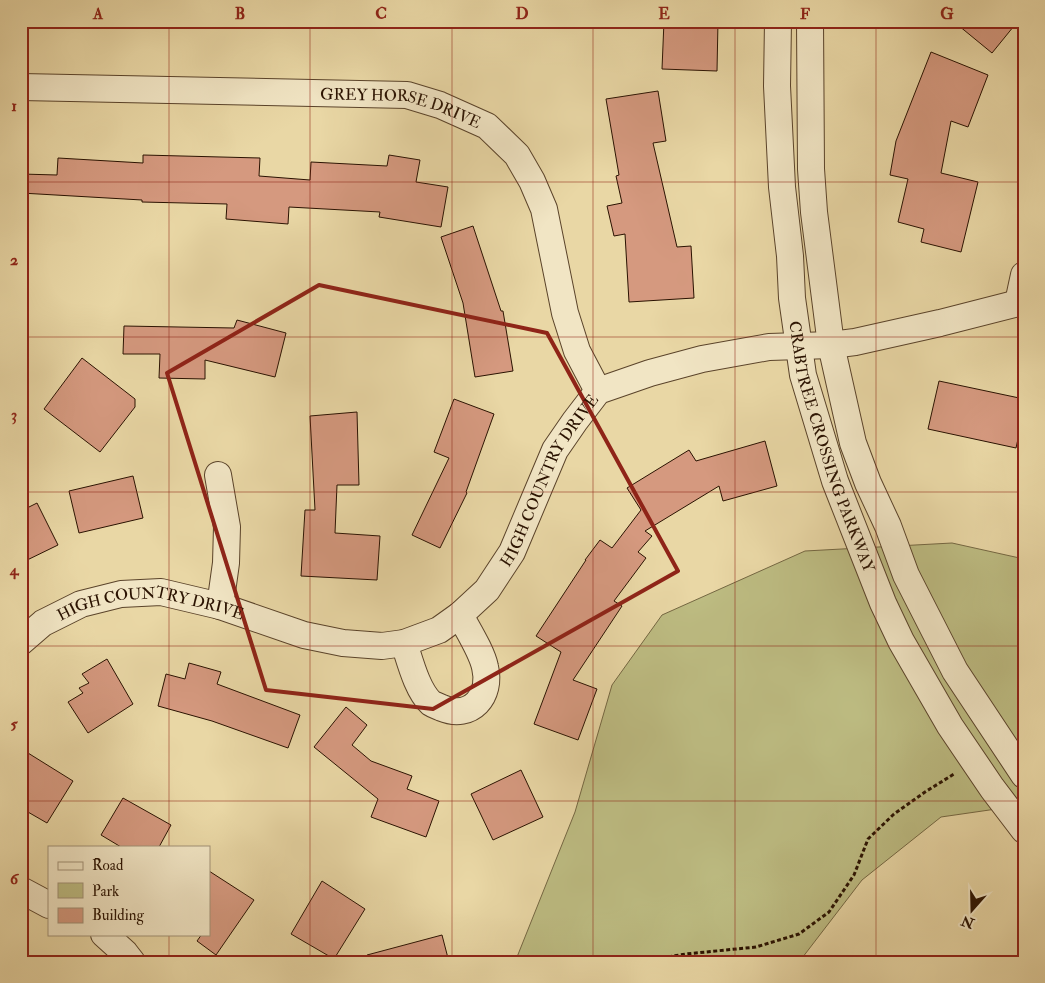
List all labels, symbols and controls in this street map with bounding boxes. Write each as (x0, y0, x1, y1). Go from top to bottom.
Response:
text: A (92, 4, 104, 24)
text: B (235, 4, 245, 24)
text: C (375, 4, 387, 24)
text: D (515, 4, 529, 24)
text: E (658, 4, 670, 24)
text: F (800, 4, 810, 24)
text: G (940, 4, 954, 24)
street label: GREY HORSE DRIVE (320, 84, 484, 133)
text: 1 (11, 96, 17, 116)
text: 2 (10, 250, 18, 270)
street label: CRABTREE CROSSING PARKWAY (784, 320, 879, 576)
street label: HIGH COUNTRY DRIVE (496, 390, 603, 571)
text: 3 (11, 405, 17, 425)
text: 4 (9, 560, 20, 580)
text: HIGH COUNTRY DRIVE (54, 582, 246, 625)
street label: HIGH COUNTRY DRIVE (55, 607, 247, 629)
text: 5 (10, 714, 18, 734)
legend (48, 846, 210, 936)
text: Road (92, 856, 124, 875)
text: 6 (10, 869, 20, 889)
text: Park (92, 882, 119, 901)
north arrow (948, 886, 998, 936)
text: Building (92, 906, 144, 925)
text: N (958, 911, 977, 932)

